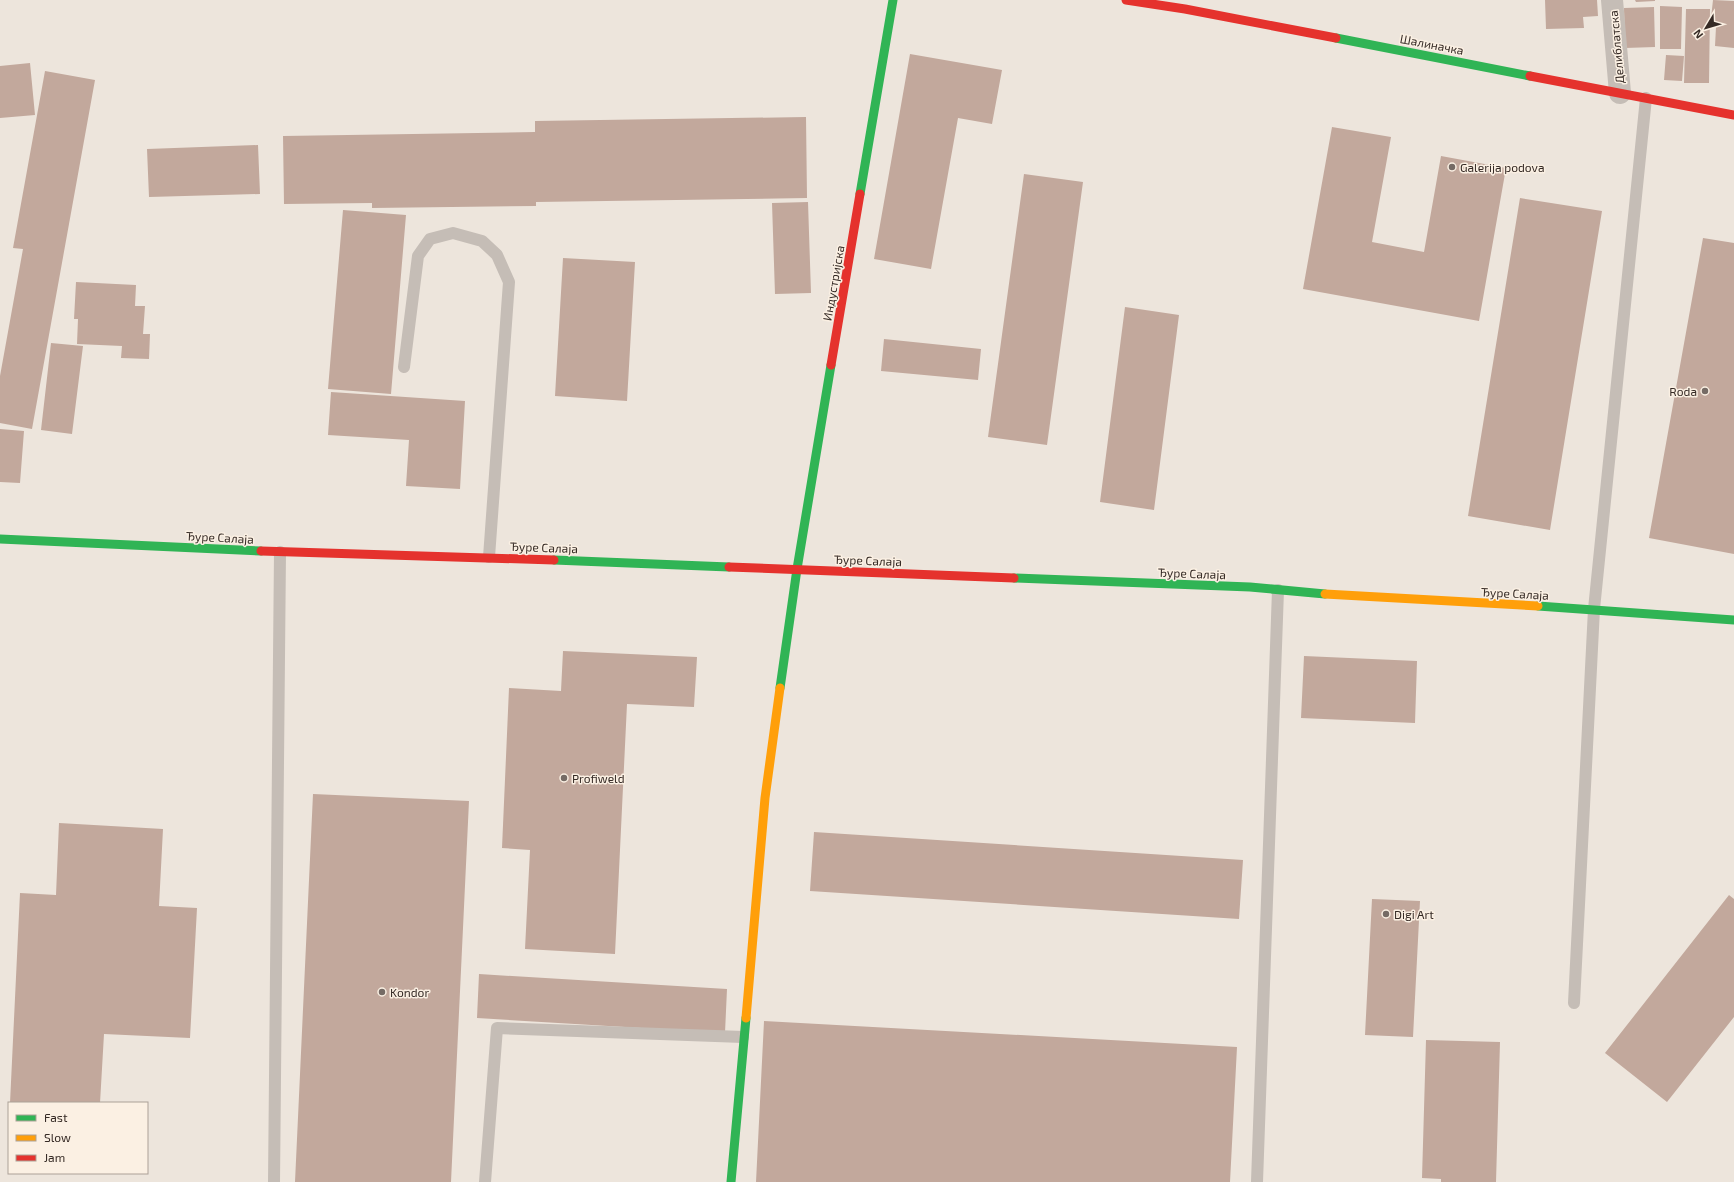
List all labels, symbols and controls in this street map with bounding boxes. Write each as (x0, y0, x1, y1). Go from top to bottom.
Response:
north arrow (1686, 8, 1726, 48)
street label: Делиблатска (1606, 10, 1626, 84)
text: N (1690, 27, 1705, 42)
street label: Шалиначка (1399, 31, 1465, 57)
place label: Galerija podova (1460, 160, 1544, 175)
marker: Galerija podova (1447, 162, 1457, 172)
street label: Индустријска (819, 244, 848, 322)
place label: Roda (1669, 384, 1697, 398)
marker: Roda (1700, 386, 1710, 396)
street label: Ђуре Салаја (186, 528, 254, 547)
street label: Ђуре Салаја (510, 539, 578, 556)
street label: Ђуре Салаја (834, 552, 902, 569)
street label: Ђуре Салаја (1158, 565, 1226, 582)
street label: Ђуре Салаја (1481, 584, 1549, 603)
place label: Profiweld (572, 771, 625, 785)
marker: Profiweld (559, 773, 569, 783)
place label: Digi Art (1394, 907, 1434, 921)
marker: Digi Art (1381, 909, 1391, 919)
place label: Kondor (390, 985, 429, 999)
marker: Kondor (377, 987, 387, 997)
legend (8, 1102, 148, 1174)
text: Fast (44, 1110, 68, 1124)
text: Slow (44, 1130, 71, 1144)
text: Jam (44, 1150, 65, 1164)

